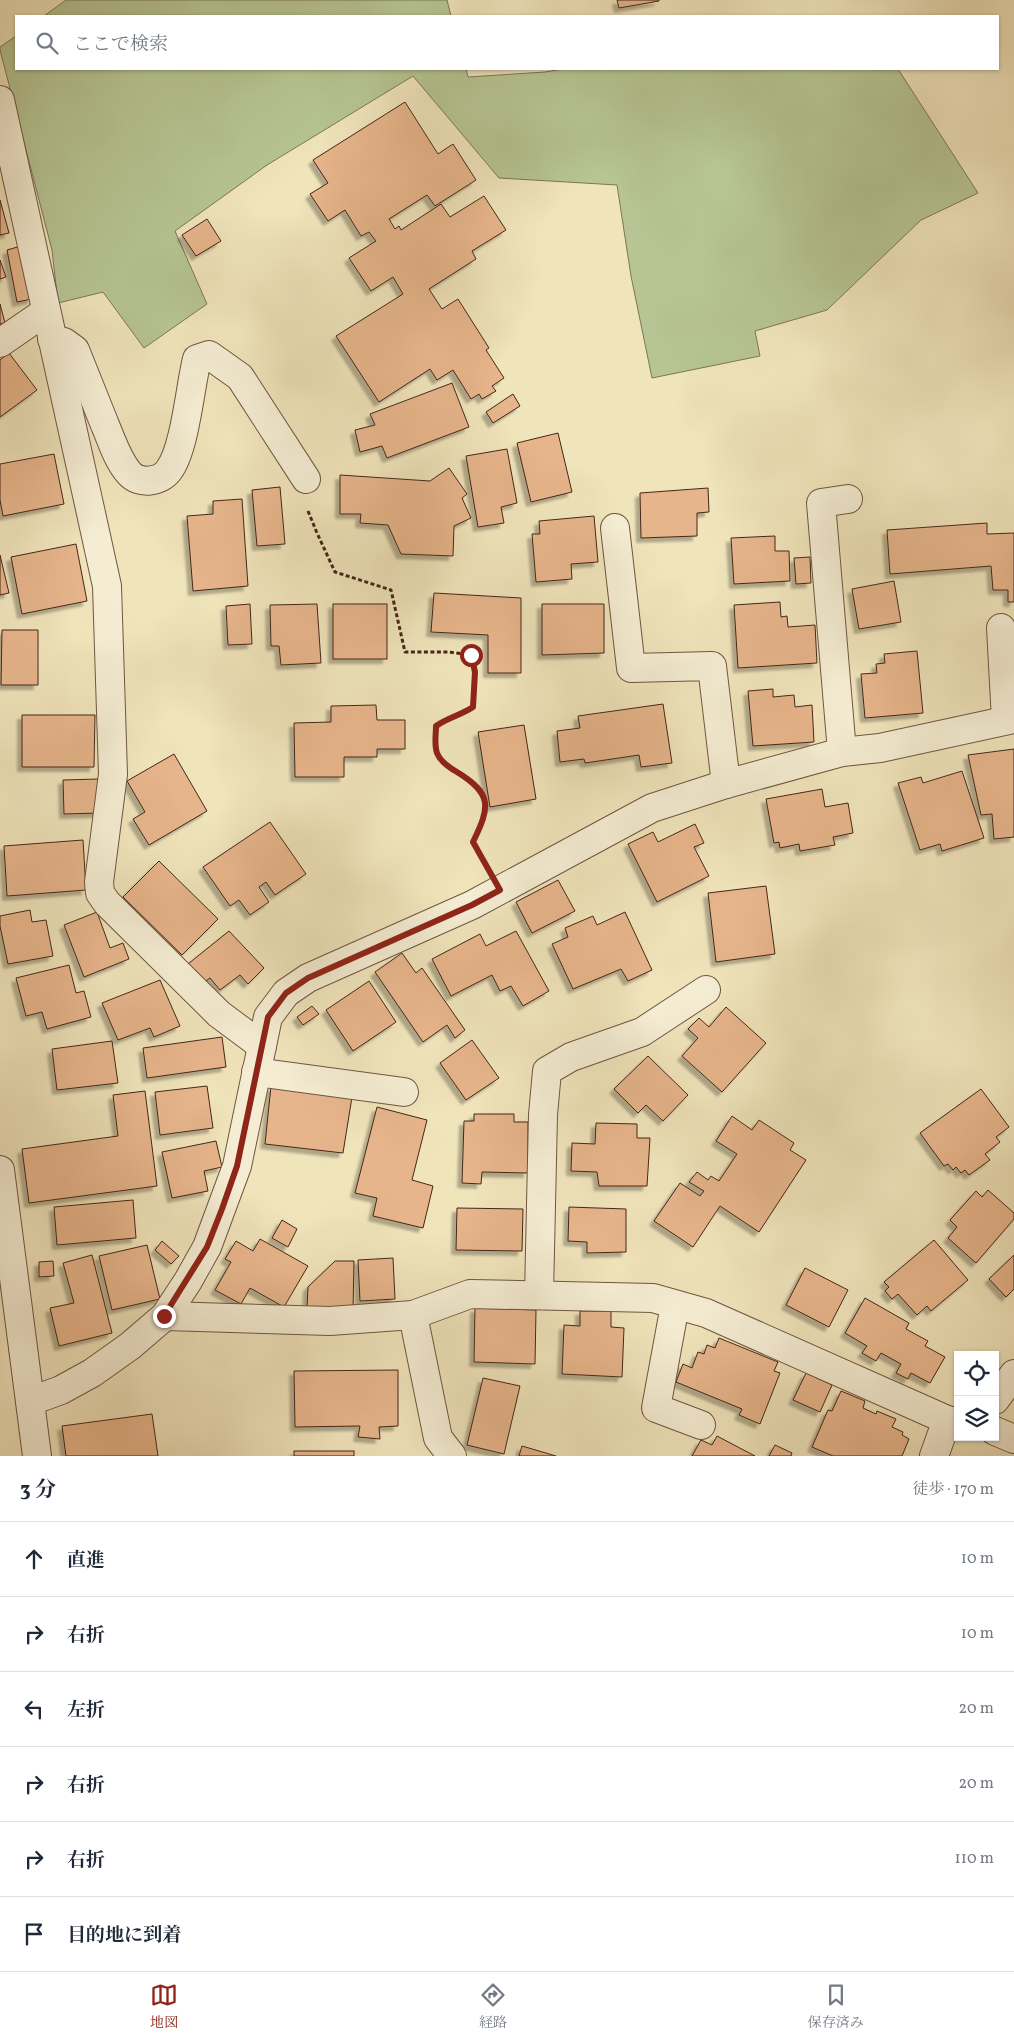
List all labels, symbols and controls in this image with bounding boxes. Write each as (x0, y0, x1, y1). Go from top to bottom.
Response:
search box (15, 15, 999, 70)
icon: search (33, 29, 61, 57)
text: ここで検索 (73, 32, 168, 58)
route start (460, 644, 483, 667)
route end (153, 1305, 176, 1328)
map controls (954, 1351, 999, 1441)
button: locate (954, 1351, 999, 1396)
button: layers (954, 1396, 999, 1441)
text: 3 分 (20, 1476, 56, 1505)
text: 徒歩 · 170 m (912, 1479, 994, 1501)
icon: ahead (20, 1545, 48, 1573)
text: 直進 (67, 1548, 105, 1574)
text: 10 m (961, 1548, 994, 1570)
icon: right (20, 1620, 48, 1648)
text: 右折 (67, 1623, 105, 1649)
text: 10 m (961, 1623, 994, 1645)
icon: left (20, 1695, 48, 1723)
text: 左折 (67, 1698, 105, 1724)
text: 20 m (959, 1698, 994, 1720)
icon: right (20, 1770, 48, 1798)
text: 右折 (67, 1773, 105, 1799)
text: 20 m (959, 1773, 994, 1795)
icon: right (20, 1845, 48, 1873)
text: 右折 (67, 1848, 105, 1874)
text: 110 m (955, 1848, 994, 1870)
icon: arrive (20, 1920, 48, 1948)
text: 目的地に到着 (67, 1923, 181, 1949)
tab: 地図 (150, 1981, 178, 2033)
tab: 経路 (479, 1981, 507, 2033)
tab: 保存済み (808, 1981, 864, 2033)

